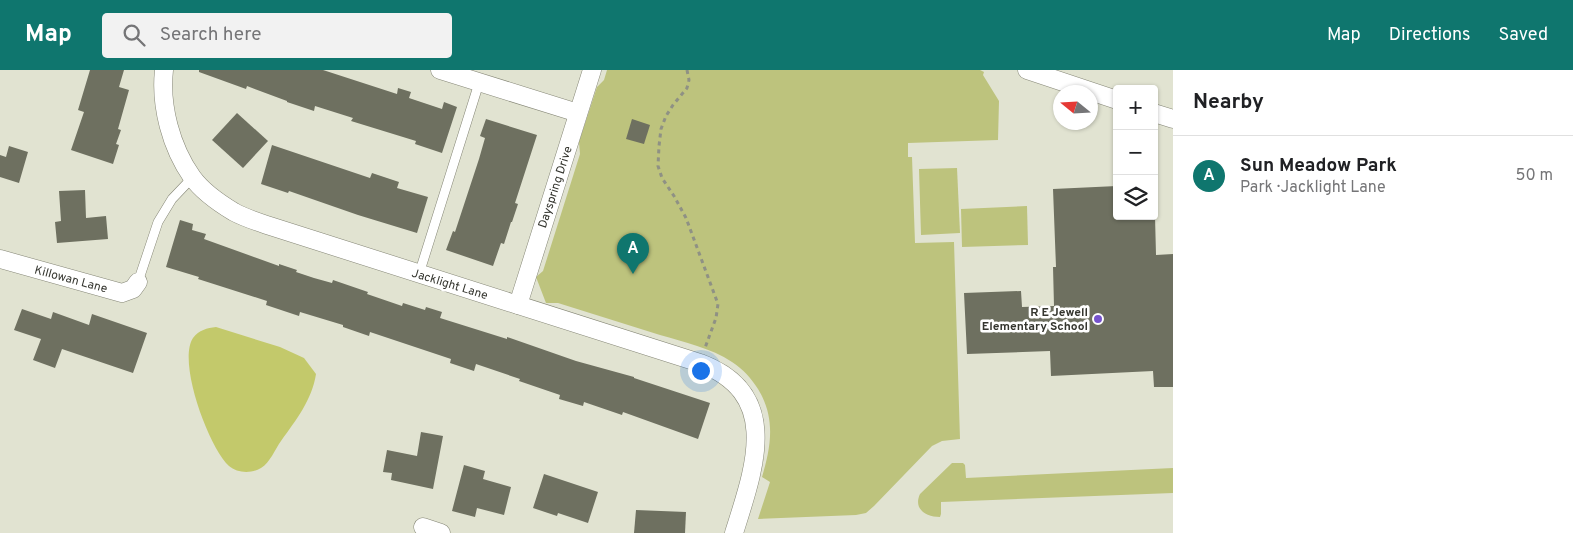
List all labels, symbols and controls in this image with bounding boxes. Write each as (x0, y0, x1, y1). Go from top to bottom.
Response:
search box (102, 13, 452, 58)
text: Map (25, 20, 72, 50)
icon: search (120, 21, 148, 49)
text: Search here (160, 23, 261, 47)
text: Map (1327, 24, 1361, 47)
text: Directions (1389, 24, 1471, 47)
text: Saved (1499, 24, 1548, 47)
north arrow (1053, 85, 1098, 130)
map controls (1113, 85, 1158, 220)
button: + (1113, 85, 1158, 130)
text: Nearby (1193, 89, 1264, 116)
button: − (1113, 130, 1158, 175)
street label: Dayspring Drive (535, 144, 577, 230)
text: Sun Meadow Park (1240, 154, 1397, 178)
text: A (1203, 166, 1215, 186)
text: 50 m (1516, 166, 1553, 186)
button: layers (1113, 175, 1158, 220)
text: Park · Jacklight Lane (1240, 178, 1386, 198)
pin: A (617, 233, 649, 274)
street label: Killowan Lane (32, 263, 109, 297)
street label: Jacklight Lane (410, 266, 490, 304)
place label: R E Jewell Elementary School (982, 305, 1088, 335)
marker: R E Jewell Elementary School (1092, 313, 1104, 325)
your location (688, 358, 714, 384)

